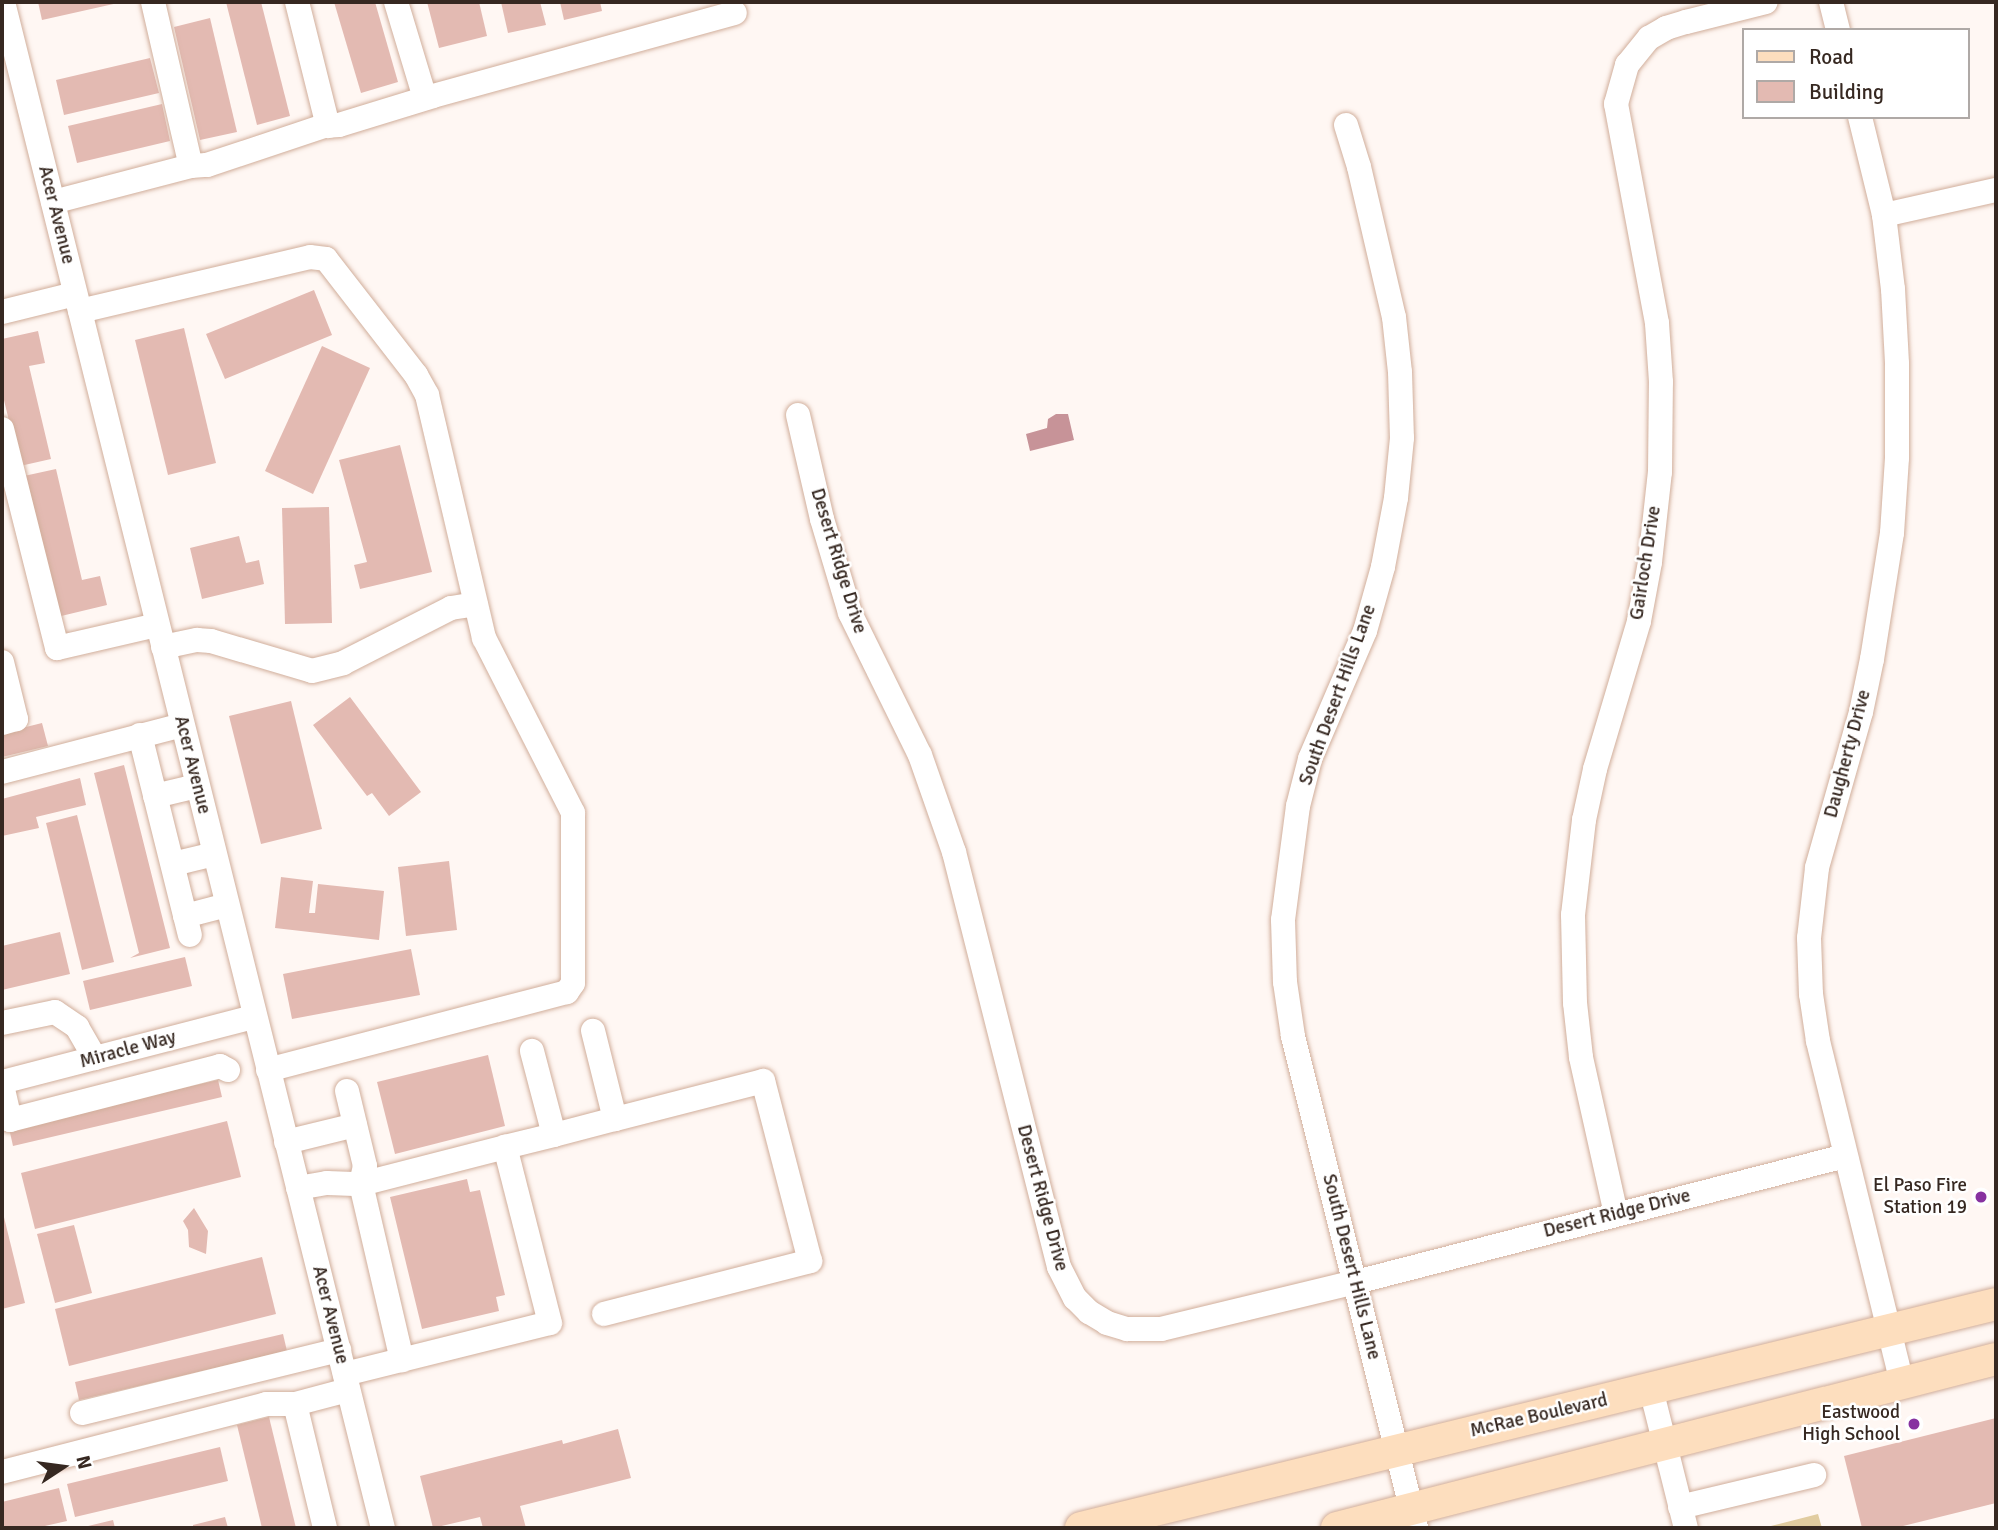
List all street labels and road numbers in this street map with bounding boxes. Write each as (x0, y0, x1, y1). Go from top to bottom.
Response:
street label: Acer Avenue (33, 164, 79, 266)
street label: Desert Ridge Drive (805, 486, 871, 636)
street label: Gairloch Drive (1626, 504, 1666, 622)
street label: South Desert Hills Lane (1295, 602, 1381, 788)
street label: Daugherty Drive (1820, 687, 1876, 821)
street label: Acer Avenue (169, 714, 215, 816)
street label: Miracle Way (77, 1026, 179, 1074)
street label: Desert Ridge Drive (1011, 1122, 1073, 1274)
street label: South Desert Hills Lane (1317, 1172, 1385, 1362)
street label: Desert Ridge Drive (1541, 1185, 1693, 1243)
street label: Acer Avenue (307, 1264, 353, 1366)
street label: McRae Boulevard (1468, 1389, 1610, 1443)

